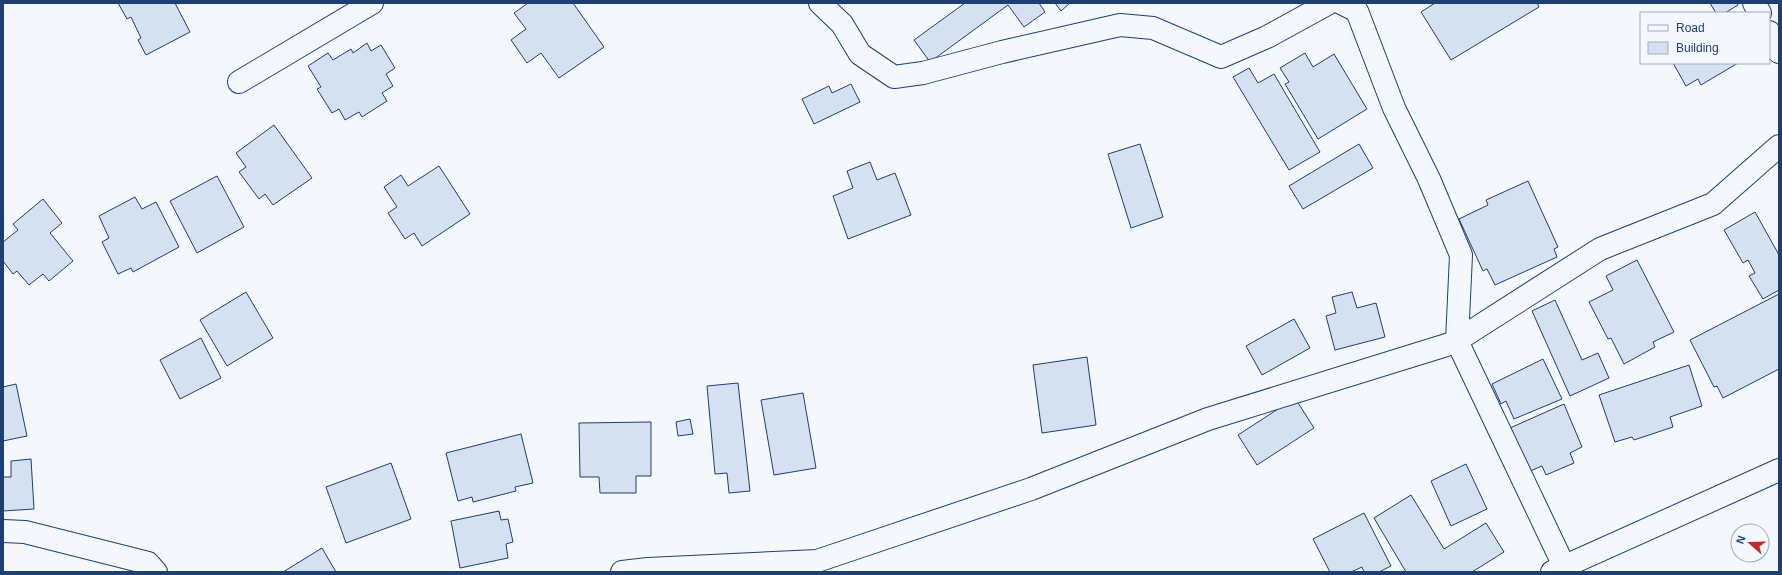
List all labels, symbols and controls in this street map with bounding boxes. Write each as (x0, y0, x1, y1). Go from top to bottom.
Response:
legend (1640, 12, 1770, 64)
text: Road (1676, 21, 1705, 35)
text: Building (1676, 41, 1719, 55)
north arrow (1730, 523, 1770, 563)
text: N (1734, 534, 1748, 545)

